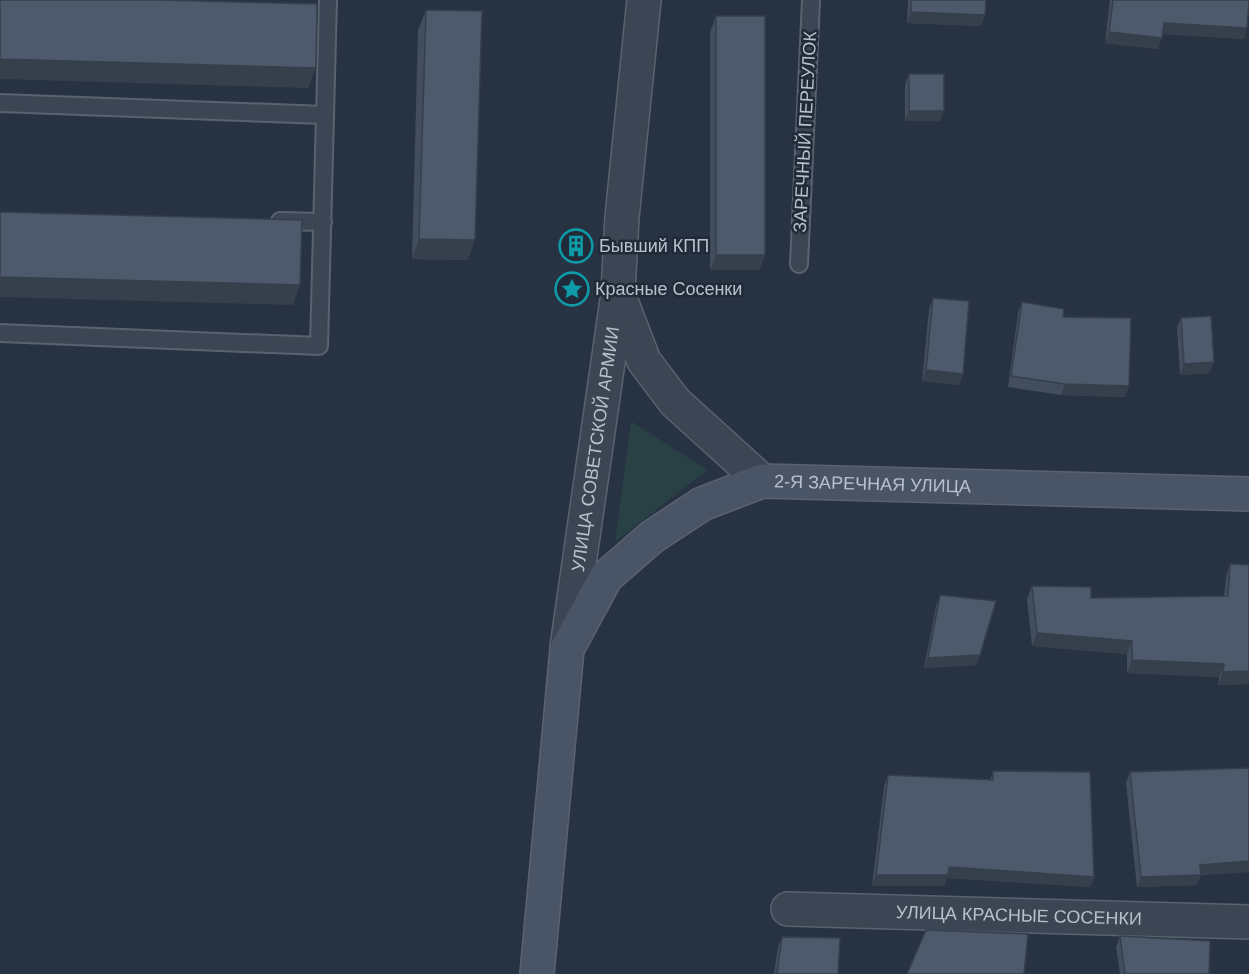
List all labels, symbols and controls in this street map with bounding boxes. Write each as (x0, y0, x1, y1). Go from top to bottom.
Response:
street label: ЗАРЕЧНЫЙ ПЕРЕУЛОК (789, 30, 820, 233)
building icon: Бывший КПП (558, 228, 594, 264)
place label: Бывший КПП (599, 236, 709, 256)
place icon: Красные Сосенки (554, 271, 590, 307)
place label: Красные Сосенки (595, 279, 742, 299)
street label: УЛИЦА СОВЕТСКОЙ АРМИИ (568, 325, 623, 573)
street label: 2-Я ЗАРЕЧНАЯ УЛИЦА (774, 471, 971, 497)
street label: УЛИЦА КРАСНЫЕ СОСЕНКИ (896, 902, 1142, 929)

